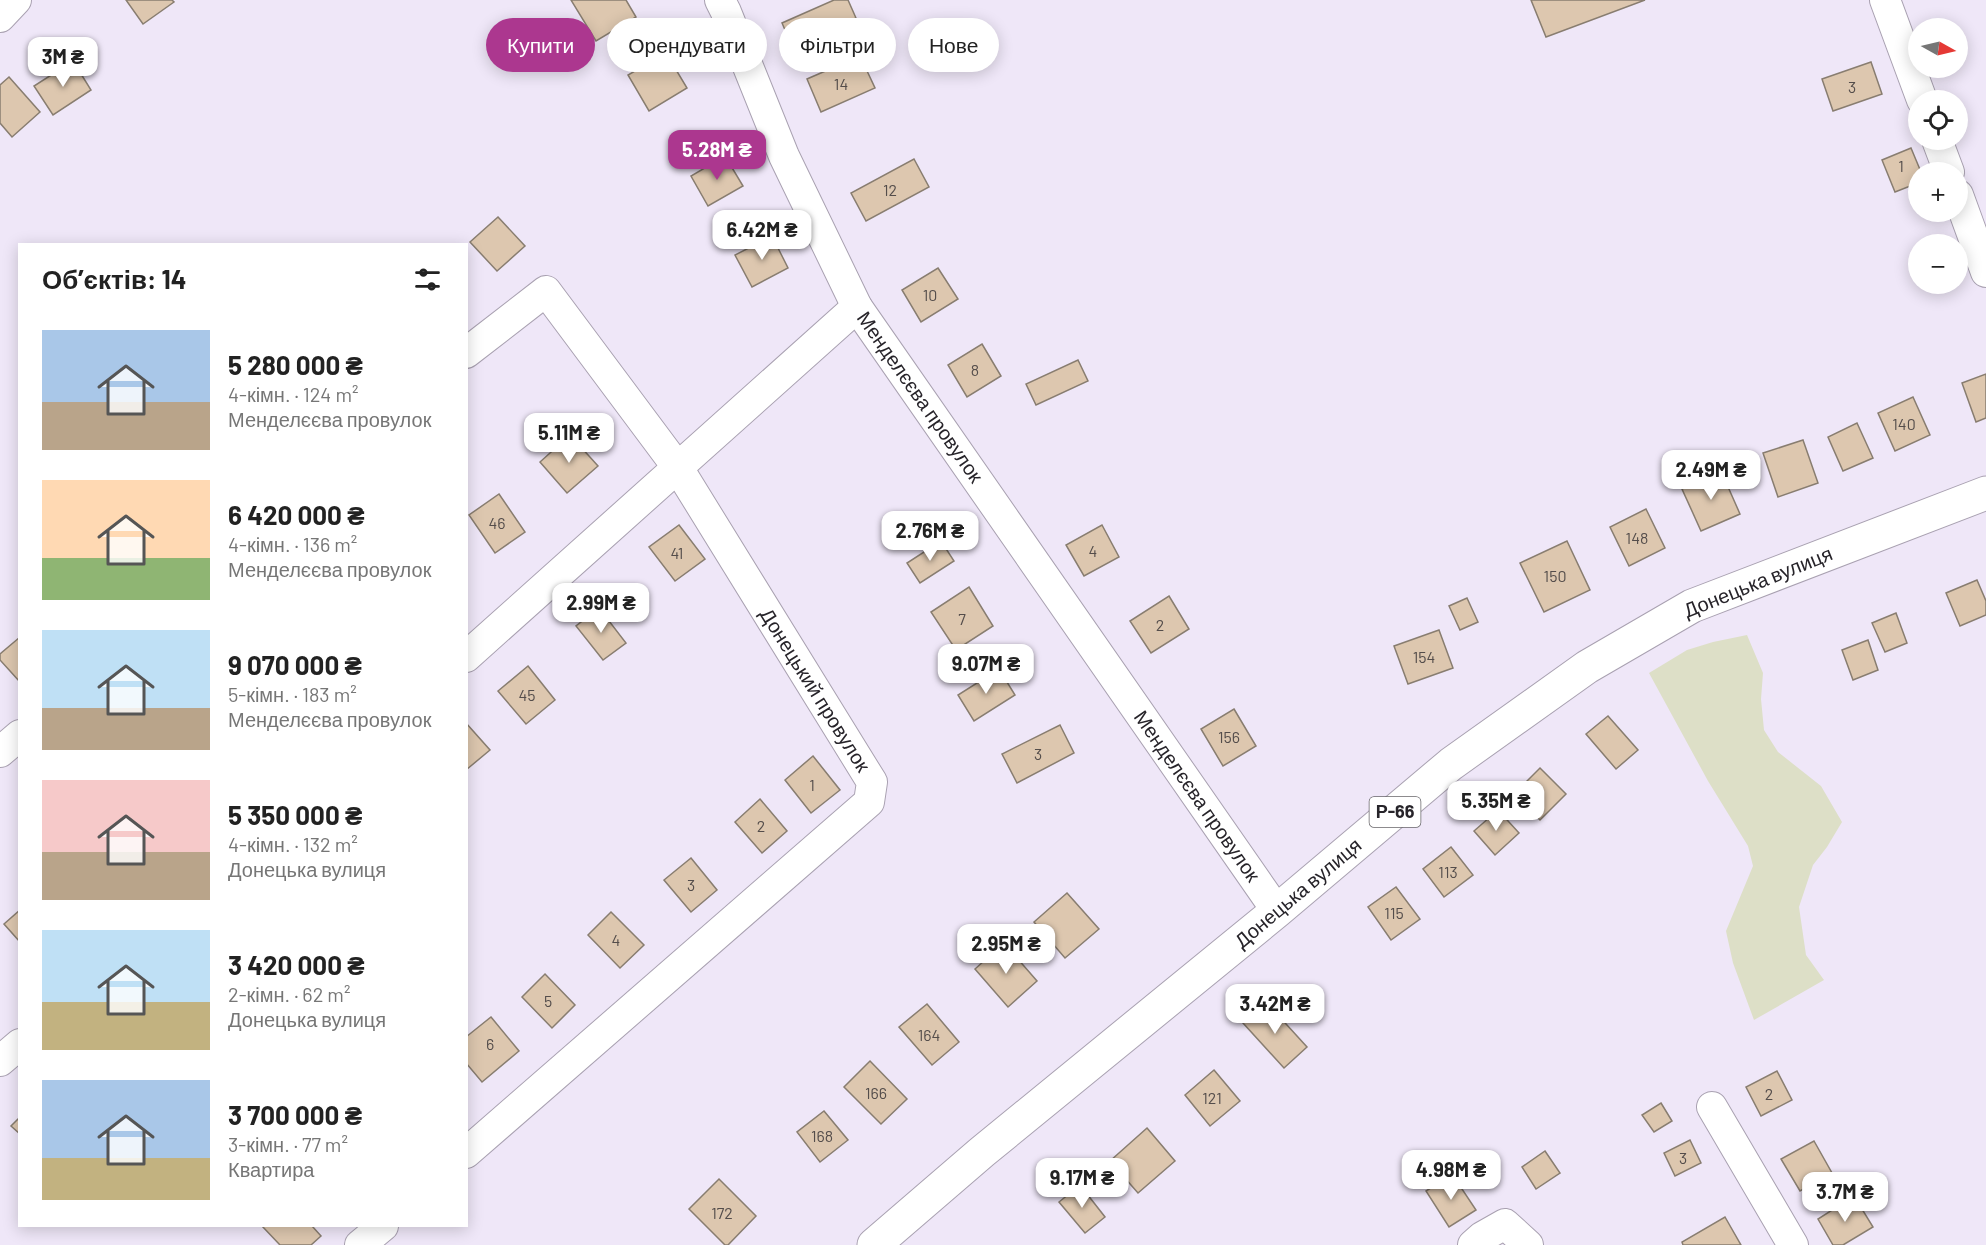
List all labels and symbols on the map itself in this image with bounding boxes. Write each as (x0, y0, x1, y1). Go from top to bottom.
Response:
north arrow (1908, 18, 1968, 78)
pin: 3M ₴ (27, 37, 99, 88)
house number: 14 (834, 74, 848, 93)
house number: 3 (1848, 77, 1856, 96)
pin: 5.28M ₴ (662, 130, 772, 181)
house number: 1 (1898, 156, 1904, 175)
house number: 12 (883, 180, 897, 199)
pin: 6.42M ₴ (707, 210, 817, 261)
house number: 10 (923, 285, 937, 304)
street label: Менделєєва провулок (853, 306, 989, 487)
house number: 8 (971, 360, 979, 379)
pin: 5.11M ₴ (514, 413, 624, 464)
house number: 140 (1892, 414, 1916, 433)
pin: 2.49M ₴ (1656, 450, 1766, 501)
pin: 2.76M ₴ (875, 511, 985, 562)
house number: 46 (488, 513, 506, 532)
house number: 148 (1626, 528, 1648, 547)
street label: Донецька вулиця (1680, 540, 1835, 622)
house number: 4 (1089, 541, 1097, 560)
house number: 41 (671, 543, 683, 562)
house number: 150 (1544, 566, 1566, 585)
pin: 2.99M ₴ (546, 583, 656, 634)
street label: Донецький провулок (756, 603, 876, 776)
house number: 7 (958, 609, 966, 628)
house number: 2 (1156, 615, 1164, 634)
pin: 9.07M ₴ (931, 644, 1041, 695)
house number: 154 (1413, 647, 1435, 666)
house number: 45 (518, 685, 536, 704)
street label: Менделєєва провулок (1130, 705, 1266, 886)
house number: 156 (1218, 727, 1240, 746)
house number: 3 (1034, 744, 1042, 763)
house number: 1 (809, 775, 815, 794)
pin: 5.35M ₴ (1441, 781, 1551, 832)
road number: Р-66 (1370, 797, 1420, 827)
house number: 2 (757, 816, 765, 835)
street label: Донецька вулиця (1229, 832, 1366, 952)
house number: 113 (1438, 862, 1458, 881)
house number: 3 (687, 875, 695, 894)
house number: 115 (1384, 903, 1404, 922)
pin: 2.95M ₴ (951, 924, 1061, 975)
house number: 4 (612, 930, 620, 949)
pin: 3.42M ₴ (1220, 984, 1330, 1035)
house number: 5 (544, 991, 552, 1010)
house number: 164 (918, 1025, 940, 1044)
house number: 6 (486, 1034, 494, 1053)
house number: 166 (865, 1083, 887, 1102)
house number: 2 (1765, 1084, 1773, 1103)
house number: 121 (1202, 1088, 1222, 1107)
house number: 168 (811, 1126, 833, 1145)
house number: 3 (1679, 1148, 1687, 1167)
pin: 4.98M ₴ (1396, 1150, 1506, 1201)
pin: 9.17M ₴ (1027, 1158, 1137, 1209)
pin: 3.7M ₴ (1796, 1172, 1894, 1223)
house number: 172 (711, 1203, 733, 1222)

